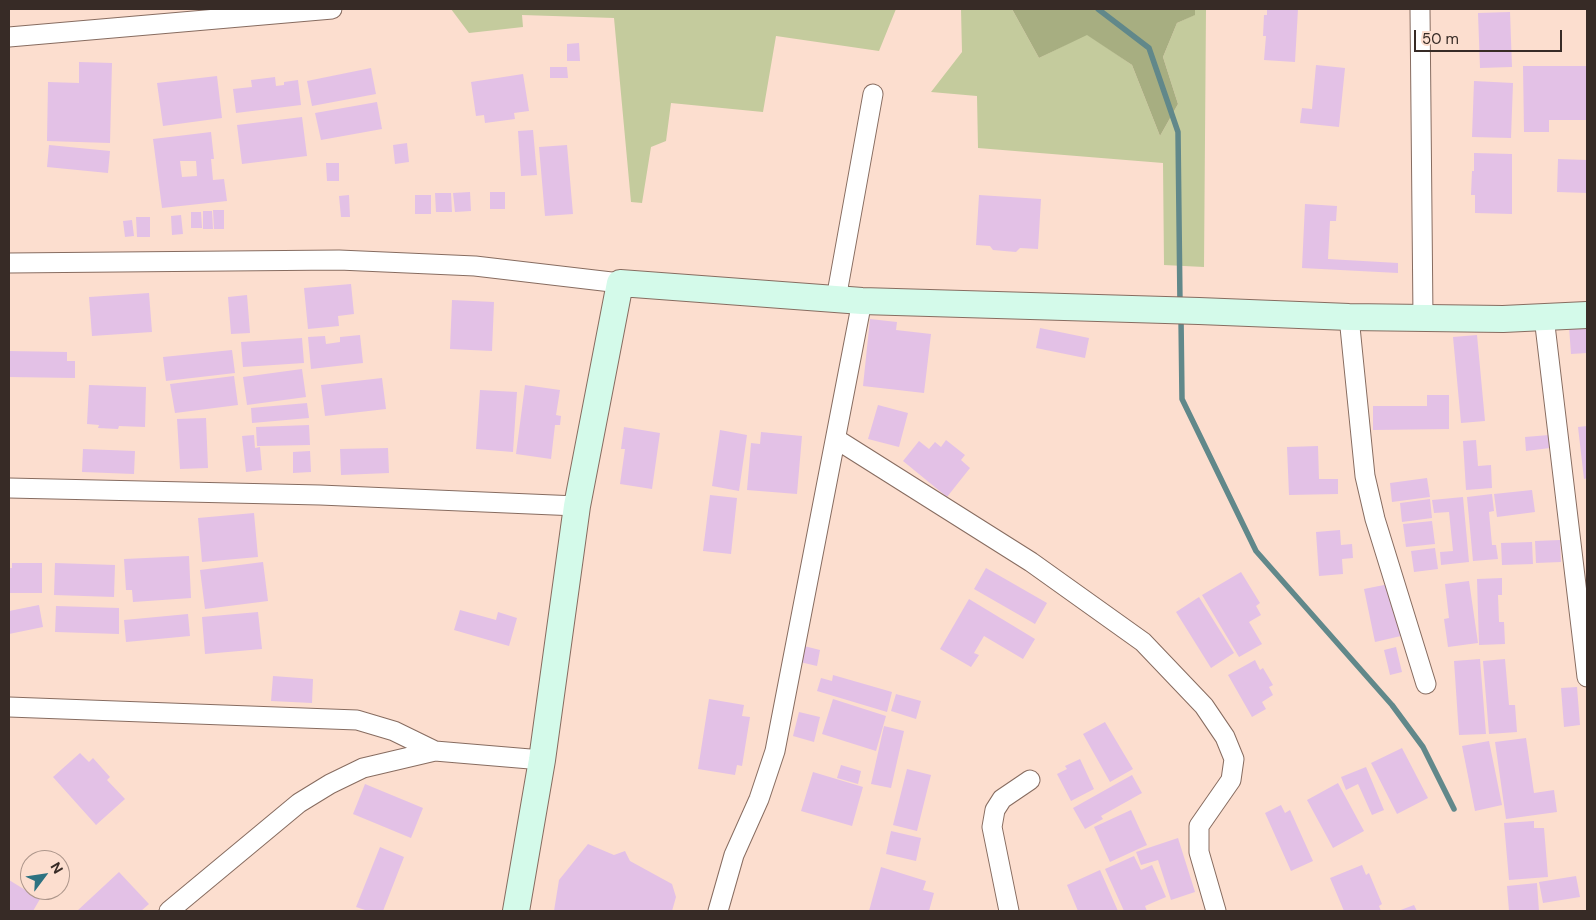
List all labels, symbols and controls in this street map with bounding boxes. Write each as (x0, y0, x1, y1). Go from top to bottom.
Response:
scale bar (1416, 20, 1564, 52)
text: 50 m (1422, 29, 1459, 49)
north arrow (20, 850, 70, 900)
text: N (47, 859, 67, 877)

